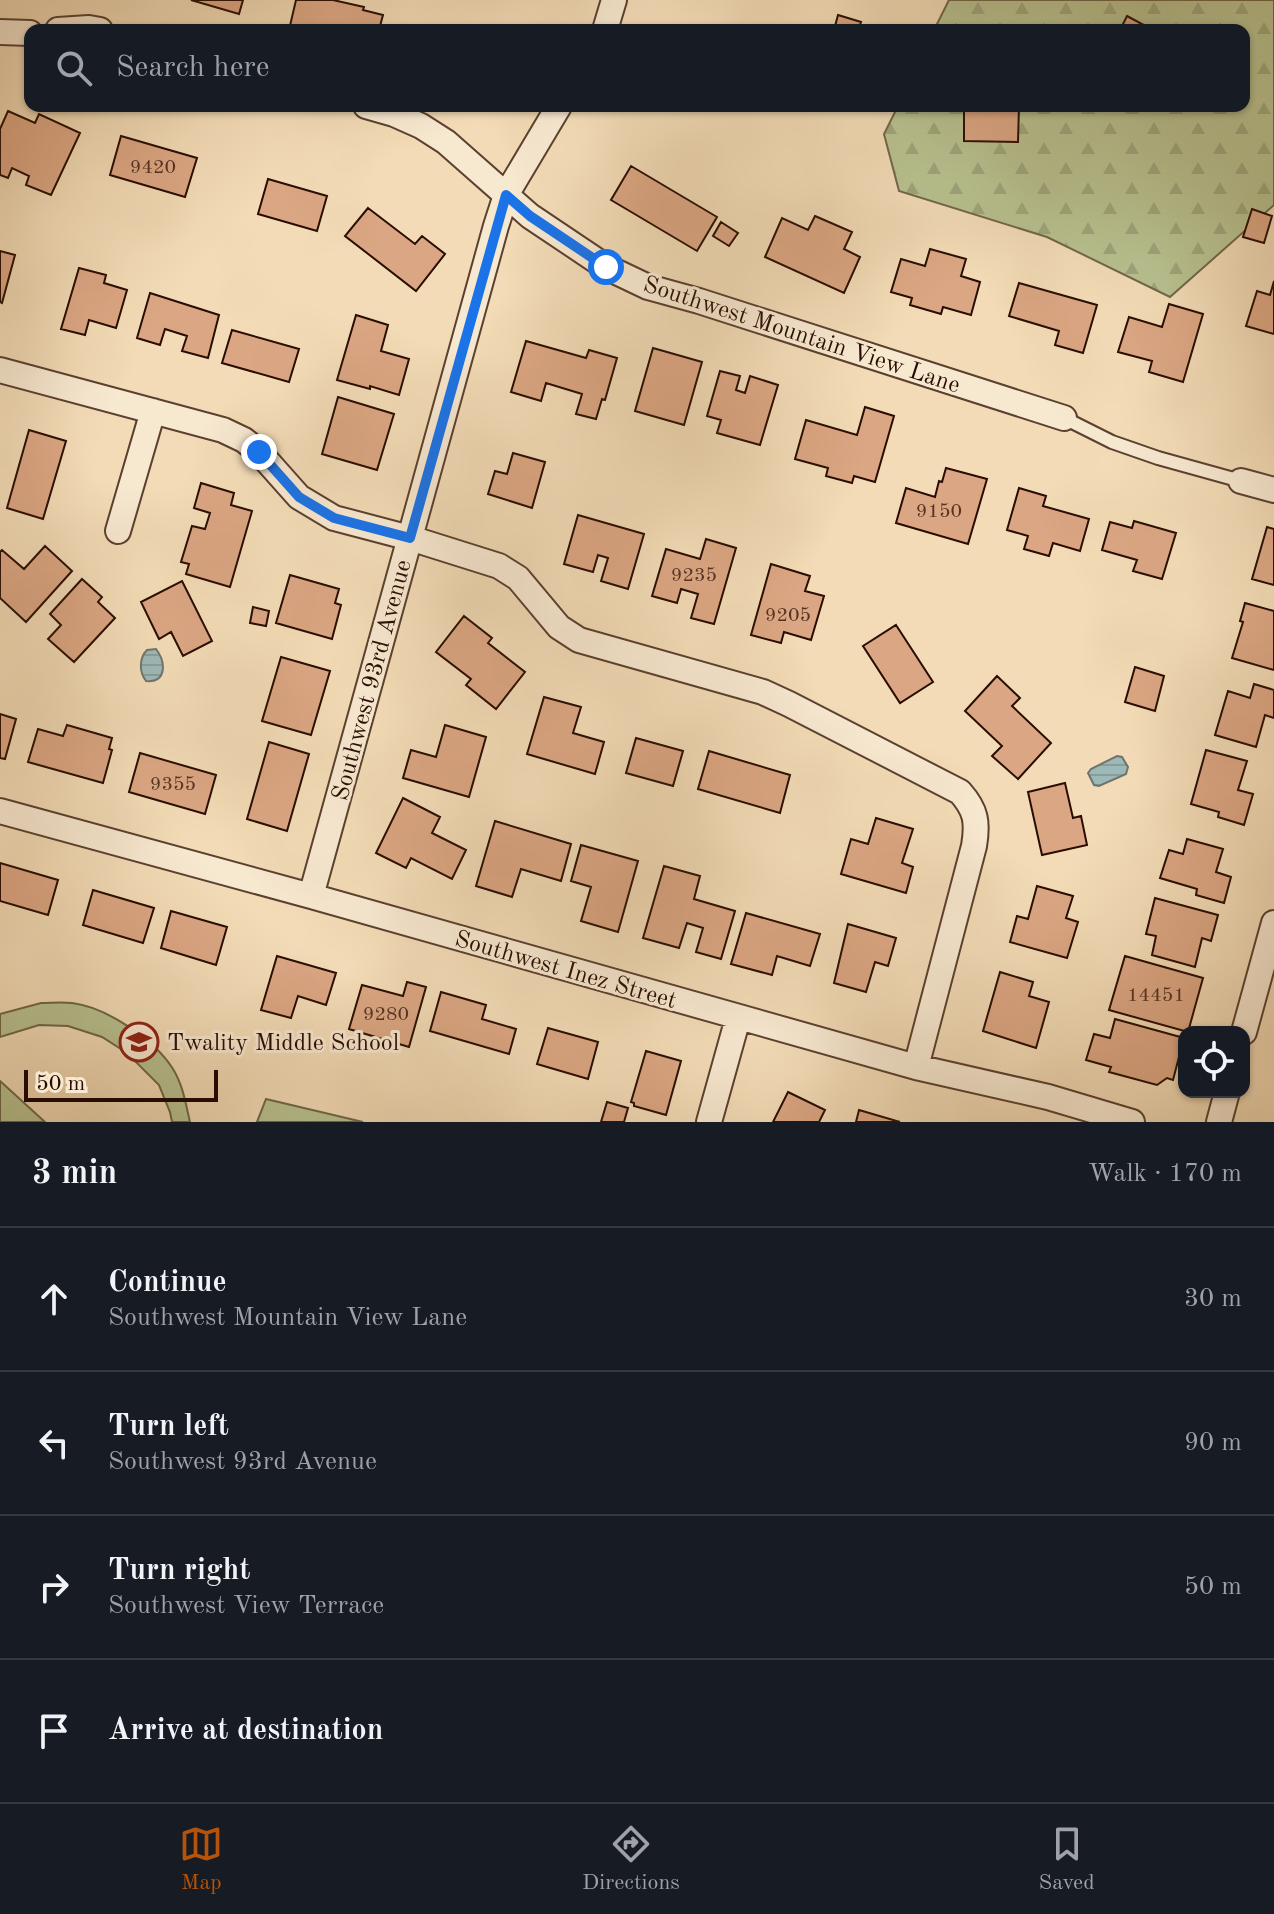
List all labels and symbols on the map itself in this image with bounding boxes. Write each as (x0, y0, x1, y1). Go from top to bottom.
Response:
house number: 9420 (130, 158, 176, 178)
route start (588, 249, 624, 285)
street label: Southwest Mountain View Lane (640, 273, 963, 399)
route end (241, 434, 277, 470)
house number: 9150 (916, 502, 962, 522)
street label: Southwest 93rd Avenue (329, 558, 417, 804)
house number: 9235 (671, 566, 717, 586)
house number: 9205 (765, 606, 811, 626)
house number: 9355 (150, 775, 196, 795)
street label: Southwest Inez Street (452, 928, 679, 1014)
house number: 14451 (1127, 986, 1185, 1006)
house number: 9280 (363, 1005, 409, 1025)
school or university icon: Twality Middle School (118, 1021, 160, 1063)
place label: Twality Middle School (167, 1032, 399, 1056)
scale bar (24, 1066, 218, 1102)

